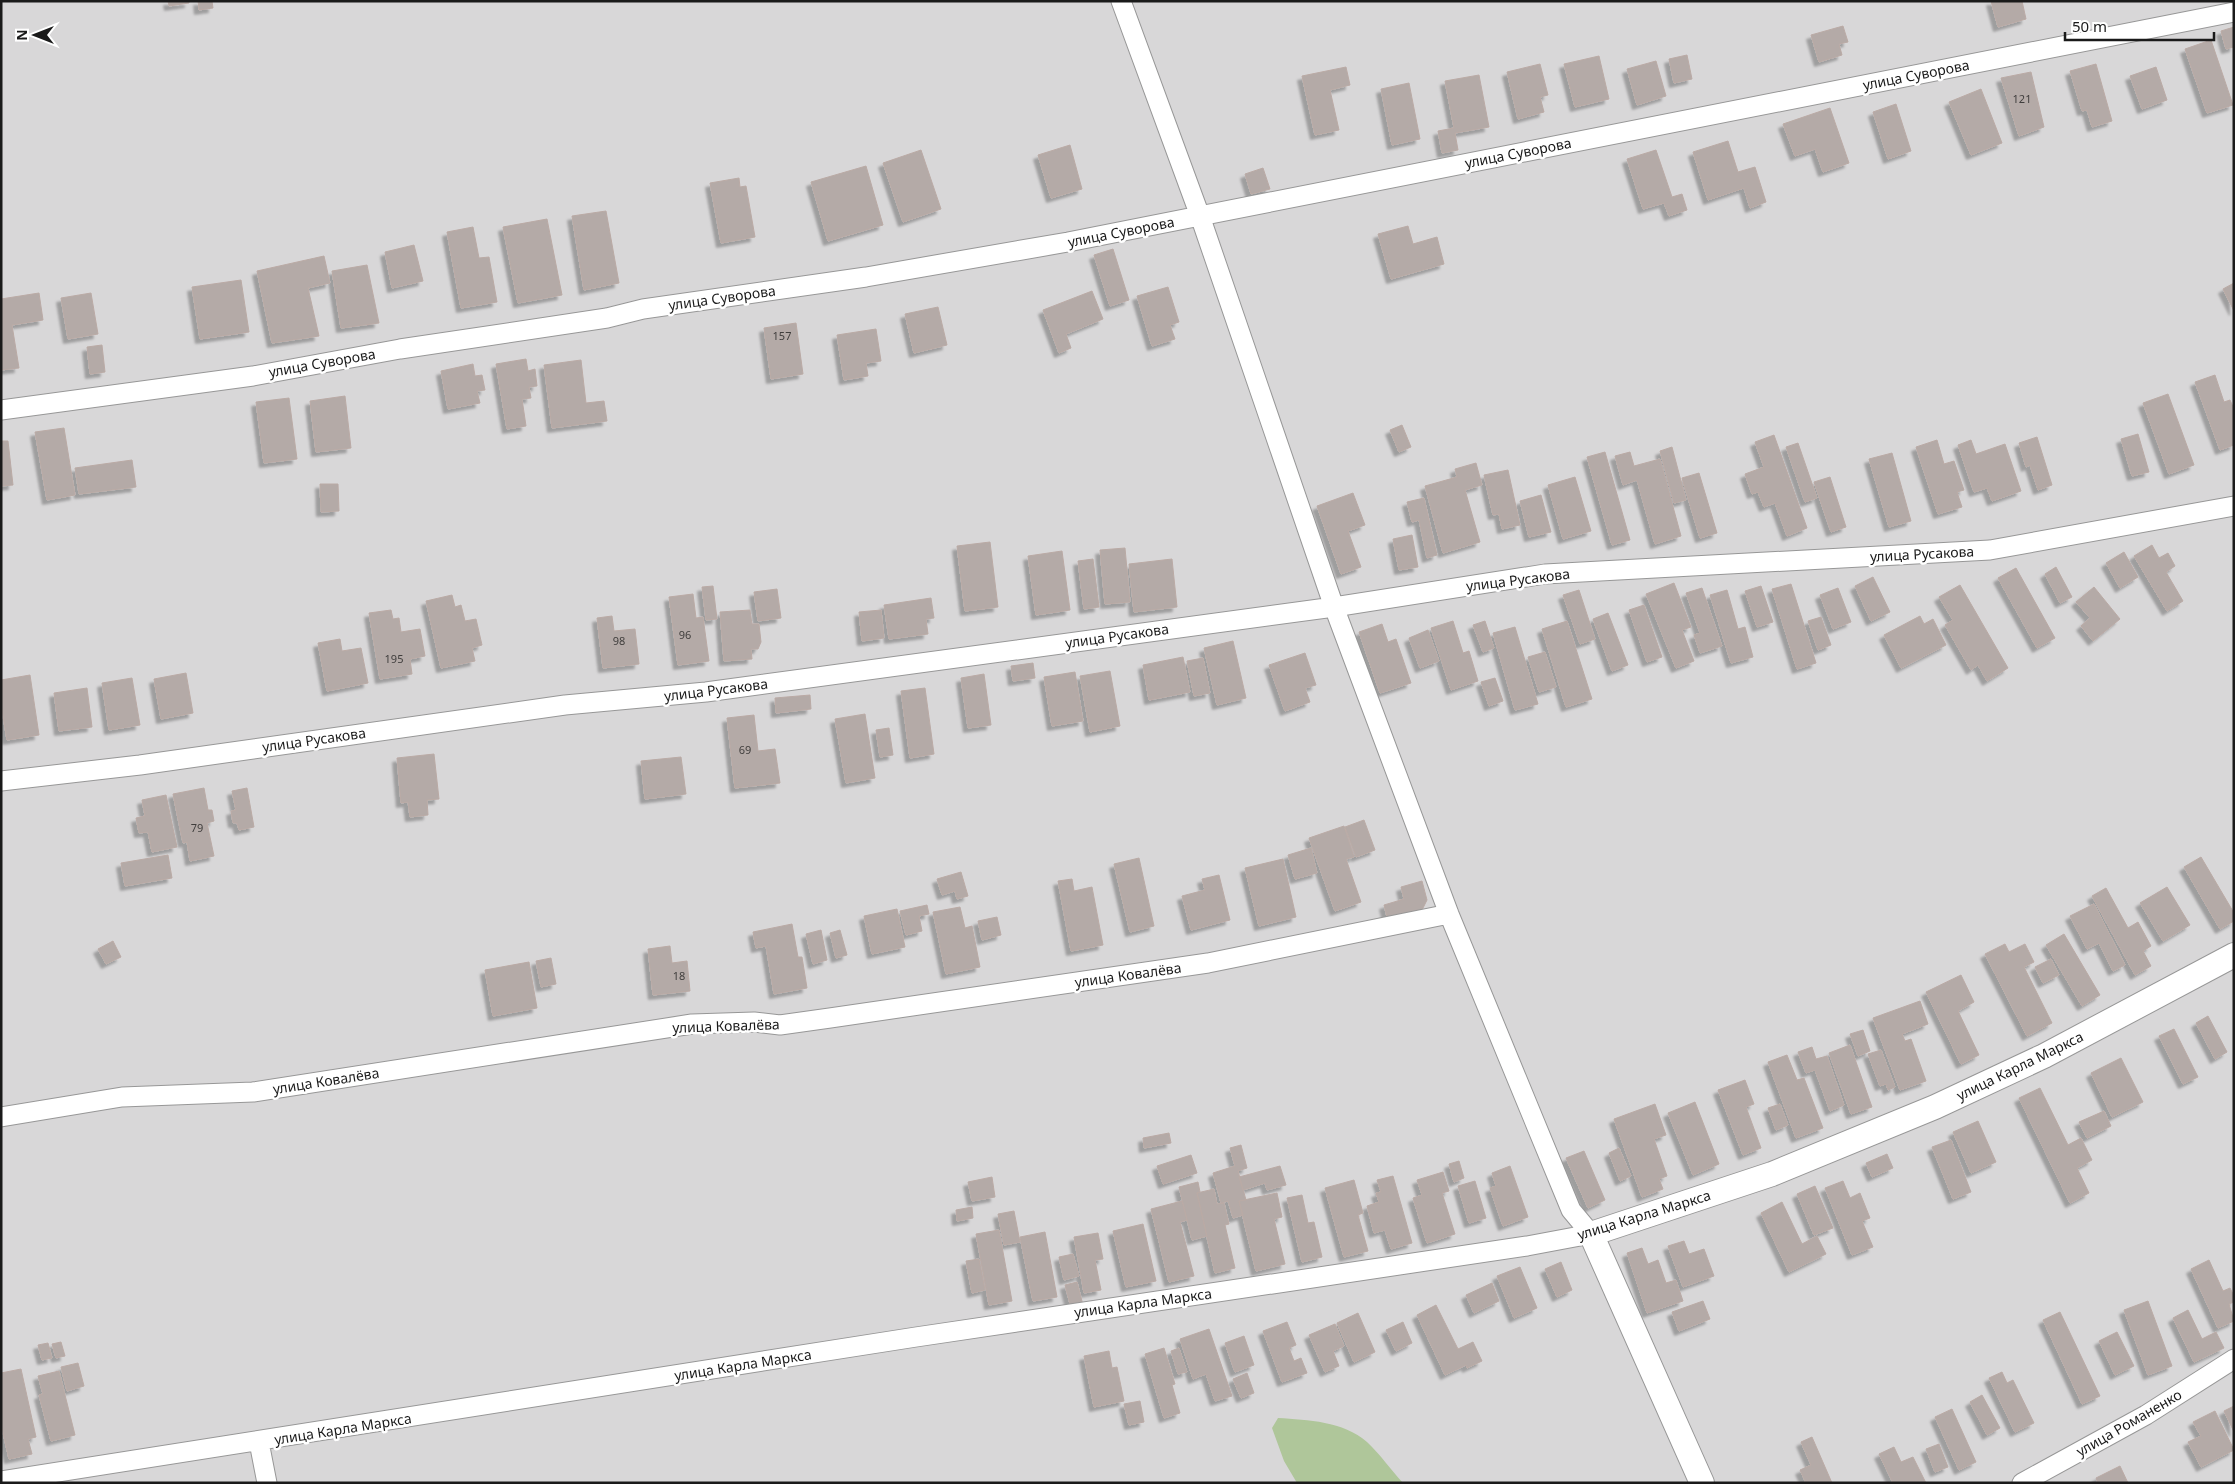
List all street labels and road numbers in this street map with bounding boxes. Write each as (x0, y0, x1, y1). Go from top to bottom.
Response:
street label: улица Суворова (1861, 55, 1971, 94)
street label: улица Суворова (1463, 133, 1573, 172)
street label: улица Суворова (1066, 212, 1176, 251)
street label: улица Суворова (667, 281, 777, 314)
street label: улица Суворова (267, 344, 377, 381)
street label: улица Русакова (1869, 541, 1975, 566)
street label: улица Русакова (1465, 564, 1571, 595)
street label: улица Русакова (1064, 619, 1170, 652)
street label: улица Русакова (663, 674, 769, 705)
street label: улица Русакова (261, 723, 367, 756)
street label: улица Ковалёва (1073, 958, 1182, 991)
street label: улица Ковалёва (672, 1014, 780, 1037)
street label: улица Карла Маркса (1953, 1027, 2086, 1104)
street label: улица Ковалёва (271, 1063, 380, 1098)
street label: улица Карла Маркса (1575, 1185, 1713, 1244)
street label: улица Карла Маркса (1073, 1283, 1213, 1322)
street label: улица Карла Маркса (673, 1344, 813, 1385)
street label: улица Романенко (2073, 1385, 2185, 1461)
street label: улица Карла Маркса (273, 1408, 413, 1449)

